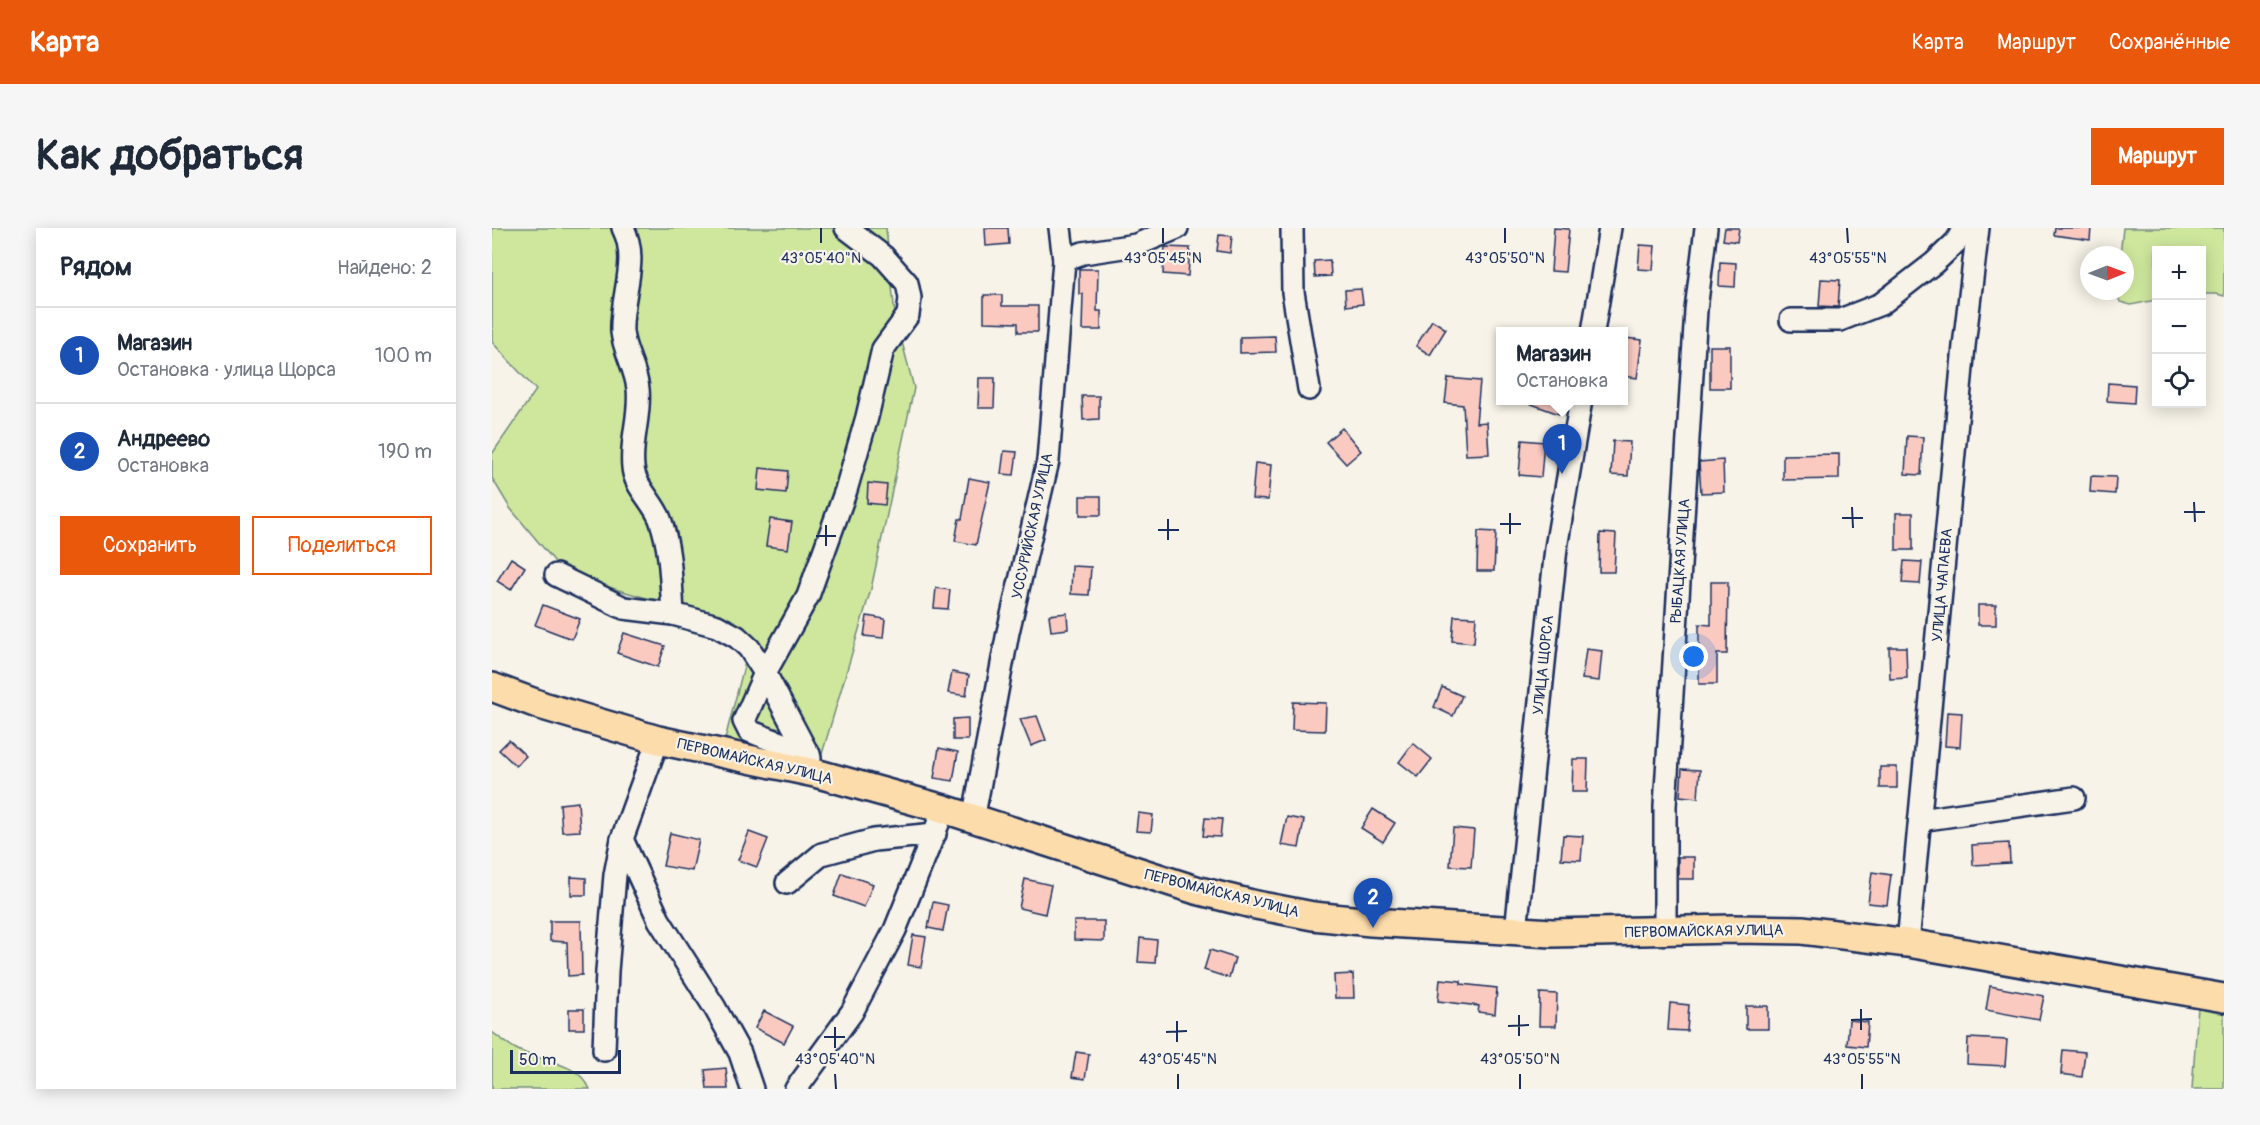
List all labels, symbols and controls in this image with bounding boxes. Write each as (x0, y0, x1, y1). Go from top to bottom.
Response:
text: Карта (30, 25, 99, 60)
text: Карта (1912, 29, 1964, 56)
text: Маршрут (1997, 29, 2076, 56)
text: Сохранённые (2109, 29, 2230, 56)
button: Маршрут (2091, 128, 2224, 185)
text: Как добраться (36, 130, 303, 182)
north arrow (2080, 246, 2134, 300)
map controls (2152, 246, 2206, 408)
button: + (2152, 246, 2206, 300)
text: 43°05'40"N (781, 249, 861, 268)
text: 43°05'45"N (1124, 249, 1202, 268)
text: 43°05'50"N (1465, 249, 1545, 268)
text: 43°05'55"N (1809, 249, 1887, 268)
text: Рядом (60, 251, 132, 283)
text: Найдено: 2 (337, 255, 432, 280)
button: − (2152, 300, 2206, 354)
popup (1496, 327, 1628, 405)
text: Магазин (117, 329, 192, 357)
text: Магазин (1516, 340, 1591, 368)
text: 1 (76, 343, 83, 368)
text: 100 m (375, 343, 432, 368)
button: locate (2152, 354, 2206, 408)
text: Остановка · улица Щорса (117, 357, 336, 382)
text: Остановка (1516, 368, 1608, 393)
pin: 1 (1542, 424, 1582, 474)
text: Андреево (117, 425, 210, 453)
text: 2 (74, 439, 85, 464)
text: 190 m (378, 439, 432, 464)
street label: УССУРИЙСКАЯ УЛИЦА (1008, 451, 1057, 601)
text: Остановка (117, 453, 209, 478)
street label: РЫБАЦКАЯ УЛИЦА (1667, 498, 1694, 624)
button: Сохранить (60, 516, 240, 575)
button: Поделиться (252, 516, 432, 575)
street label: УЛИЦА ЧАПАЕВА (1928, 527, 1957, 643)
street label: УЛИЦА ЩОРСА (1529, 614, 1558, 716)
your location (1679, 642, 1708, 671)
street label: ПЕРВОМАЙСКАЯ УЛИЦА (675, 734, 835, 789)
street label: ПЕРВОМАЙСКАЯ УЛИЦА (1143, 865, 1301, 922)
pin: 2 (1354, 878, 1392, 928)
street label: ПЕРВОМАЙСКАЯ УЛИЦА (1624, 921, 1784, 942)
scale bar (510, 1047, 621, 1074)
text: 50 m (519, 1050, 556, 1070)
text: 43°05'40"N (795, 1050, 875, 1069)
text: 43°05'45"N (1139, 1050, 1217, 1069)
text: 43°05'50"N (1480, 1050, 1560, 1069)
text: 43°05'55"N (1823, 1050, 1901, 1069)

